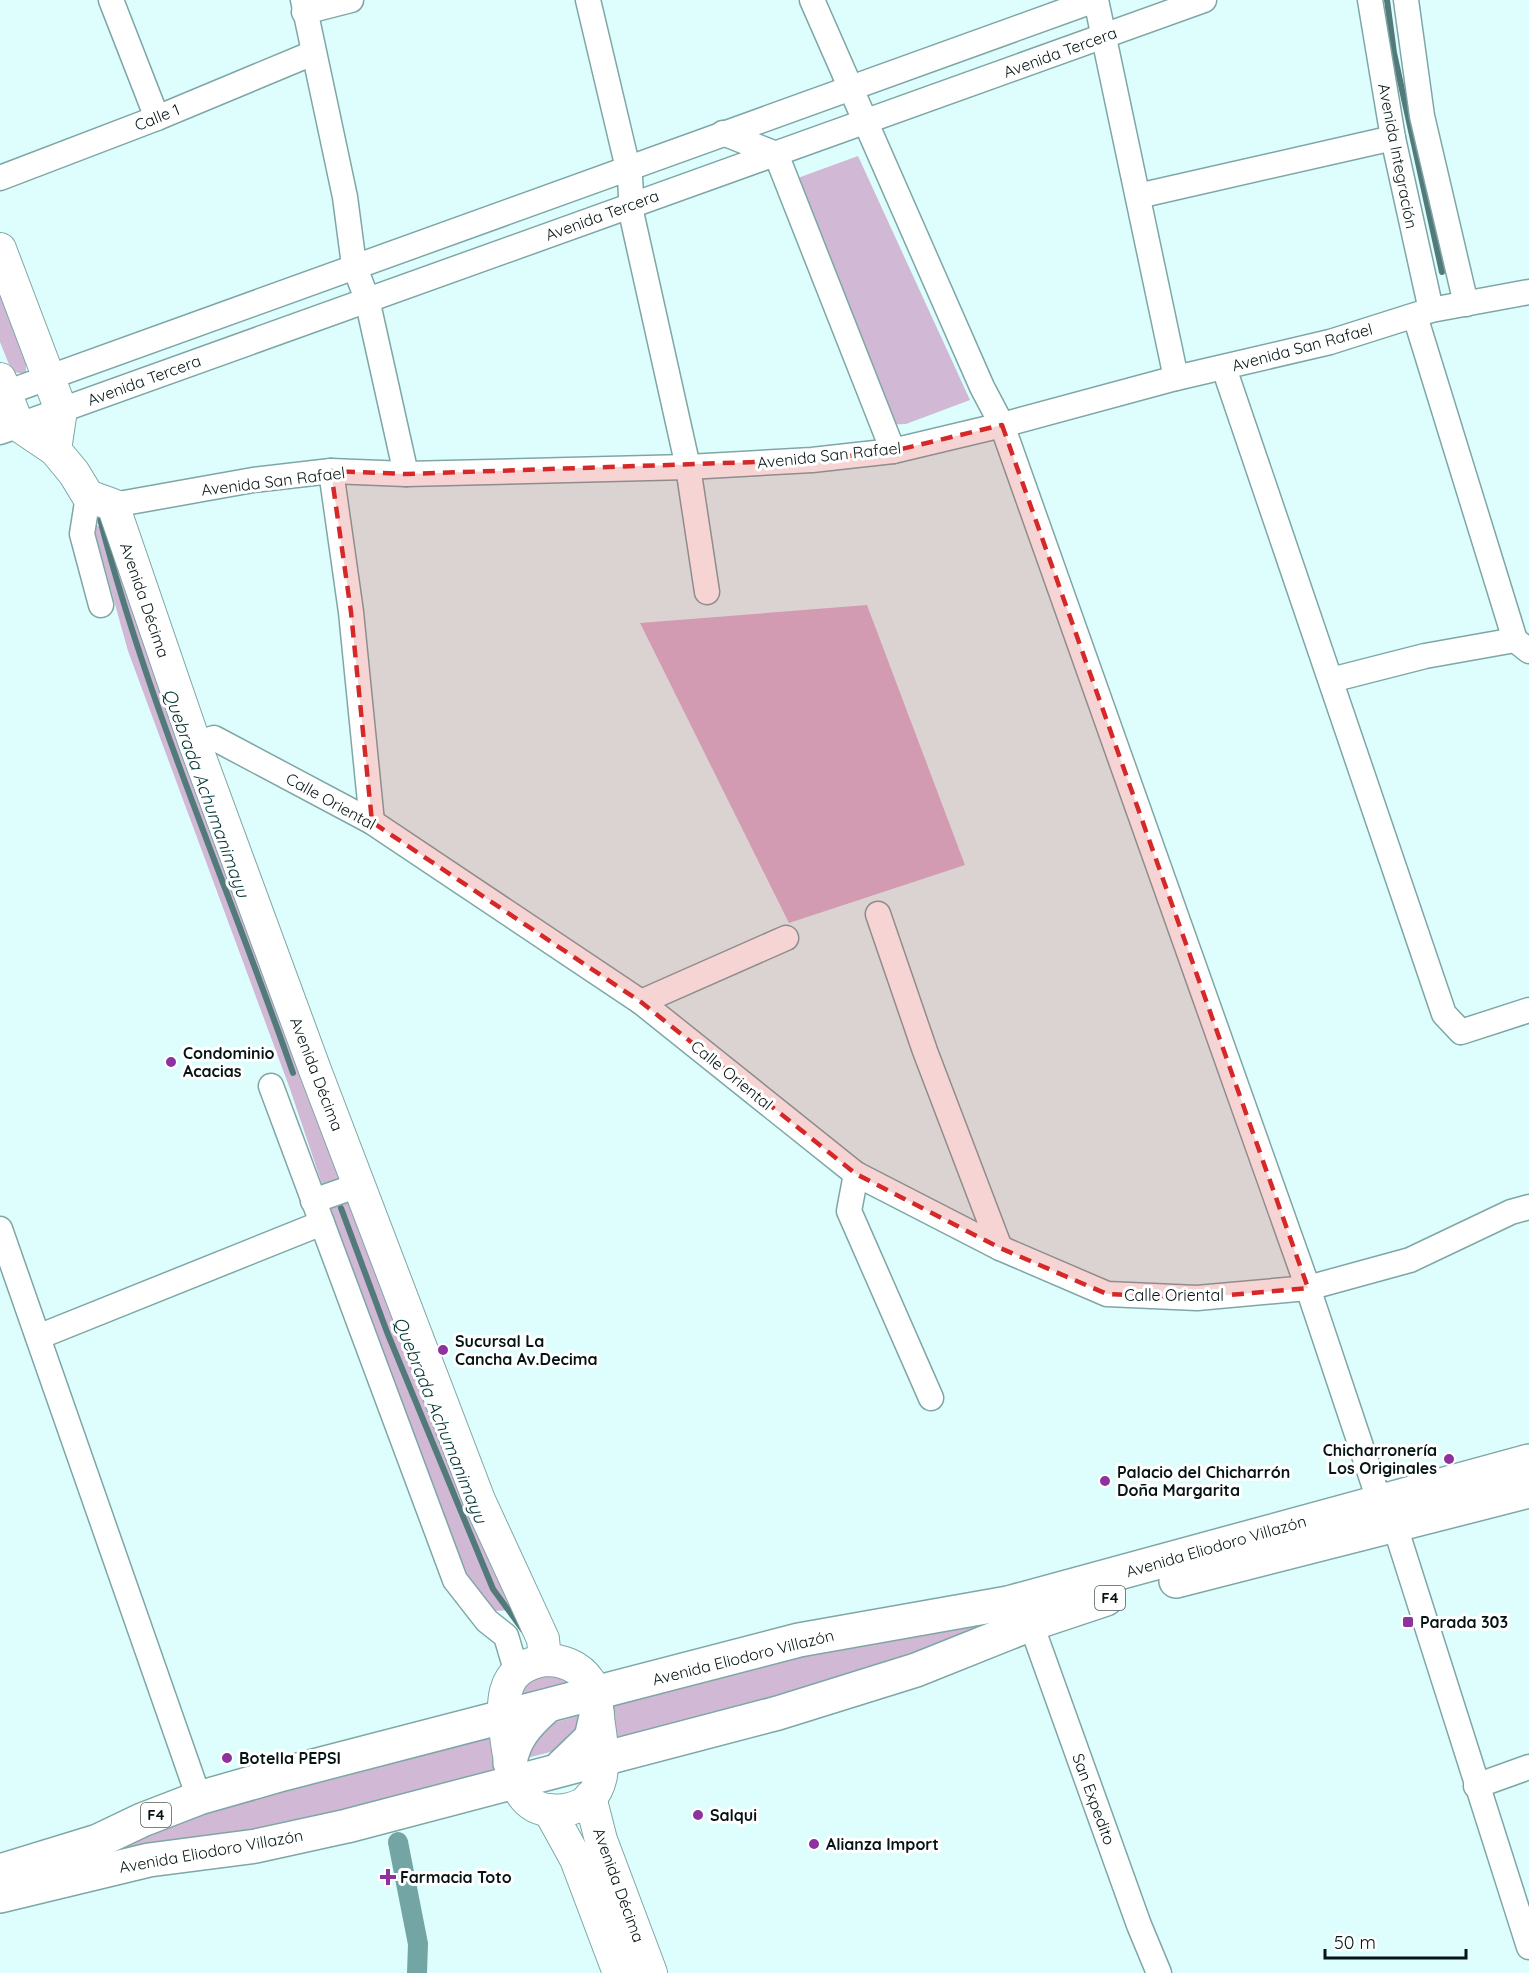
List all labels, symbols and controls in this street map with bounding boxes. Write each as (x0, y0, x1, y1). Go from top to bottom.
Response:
street label: Avenida Tercera (1000, 22, 1120, 82)
street label: Avenida Integración (1374, 82, 1422, 230)
street label: Calle 1 (132, 99, 182, 135)
street label: Avenida Tercera (542, 185, 662, 245)
street label: Avenida San Rafael (1230, 319, 1374, 375)
street label: Avenida Tercera (84, 350, 204, 410)
street label: Avenida San Rafael (756, 437, 902, 473)
street label: Avenida San Rafael (200, 462, 346, 500)
street label: Avenida Décima (116, 540, 174, 660)
water label: Quebrada Achumanimayu (158, 685, 256, 902)
street label: Calle Oriental (283, 768, 379, 834)
street label: Avenida Décima (286, 1014, 348, 1134)
street label: Calle Oriental (687, 1036, 777, 1114)
place label: Condominio Acacias (183, 1043, 274, 1081)
marker: Condominio Acacias (164, 1055, 178, 1069)
street label: Calle Oriental (1124, 1285, 1224, 1305)
water label: Quebrada Achumanimayu (389, 1313, 493, 1528)
place label: Sucursal La Cancha Av.Decima (455, 1331, 598, 1369)
marker: Sucursal La Cancha Av.Decima (436, 1343, 450, 1357)
place label: Chicharronería Los Originales (1323, 1440, 1437, 1478)
marker: Chicharronería Los Originales (1442, 1452, 1456, 1466)
place label: Palacio del Chicharrón Doña Margarita (1117, 1462, 1290, 1500)
marker: Palacio del Chicharrón Doña Margarita (1098, 1474, 1112, 1488)
street label: Avenida Eliodoro Villazón (1124, 1511, 1308, 1581)
road number: F4 (1095, 1586, 1125, 1610)
place label: Parada 303 (1420, 1612, 1508, 1632)
marker: Parada 303 (1401, 1615, 1415, 1629)
street label: Avenida Eliodoro Villazón (650, 1625, 836, 1689)
place label: Botella PEPSI (239, 1748, 341, 1768)
street label: San Expedito (1068, 1750, 1120, 1848)
marker: Botella PEPSI (220, 1751, 234, 1765)
road number: F4 (141, 1803, 171, 1827)
place label: Salqui (710, 1805, 757, 1825)
marker: Salqui (691, 1808, 705, 1822)
street label: Avenida Eliodoro Villazón (117, 1825, 305, 1877)
street label: Avenida Décima (589, 1825, 649, 1945)
place label: Alianza Import (826, 1834, 939, 1854)
marker: Alianza Import (807, 1837, 821, 1851)
place label: Farmacia Toto (400, 1867, 512, 1887)
marker: Farmacia Toto (381, 1870, 395, 1884)
scale bar (1325, 1922, 1466, 1960)
text: 50 m (1334, 1931, 1376, 1954)

